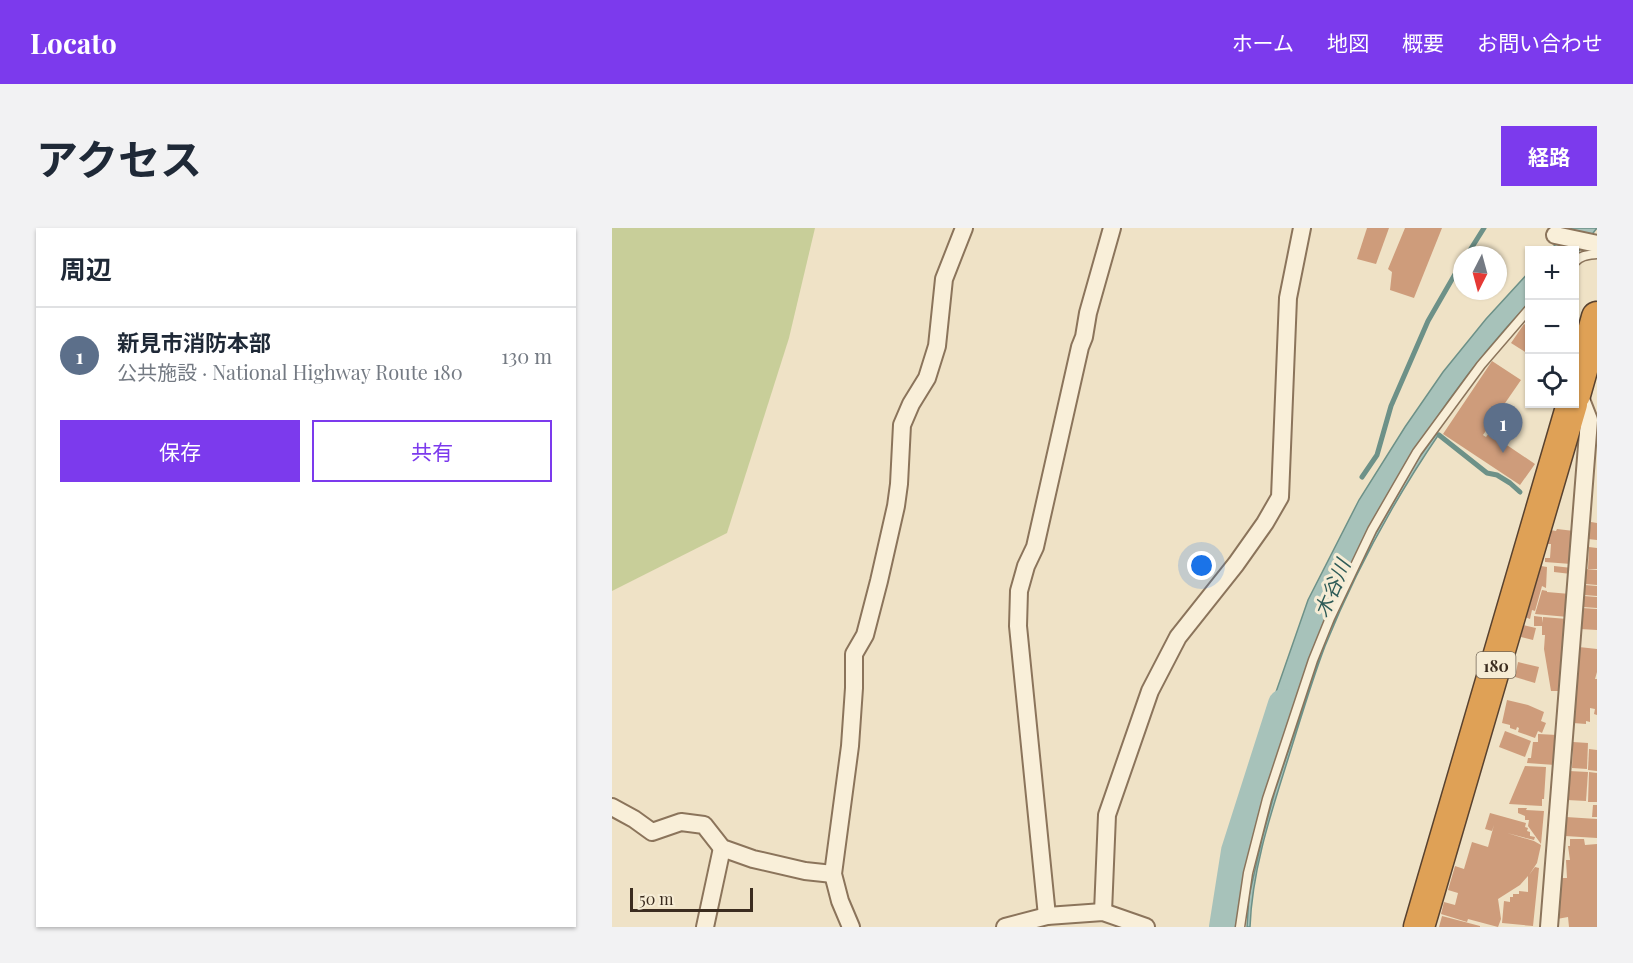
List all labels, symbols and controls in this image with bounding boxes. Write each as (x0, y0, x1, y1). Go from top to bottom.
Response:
text: Locato (30, 24, 117, 61)
text: ホーム (1232, 28, 1294, 56)
text: 地図 (1327, 28, 1369, 56)
text: 概要 (1402, 28, 1444, 56)
text: お問い合わせ (1477, 28, 1603, 56)
button: 経路 (1501, 126, 1597, 186)
text: アクセス (36, 130, 202, 186)
north arrow (1453, 246, 1507, 300)
map controls (1525, 246, 1579, 408)
button: + (1525, 246, 1579, 300)
text: 周辺 (60, 251, 112, 286)
button: − (1525, 300, 1579, 354)
text: 新見市消防本部 (117, 327, 271, 357)
text: 1 (76, 342, 83, 369)
text: 130 m (501, 342, 552, 369)
button: locate (1525, 354, 1579, 408)
text: 公共施設 · National Highway Route 180 (117, 358, 463, 385)
pin: 1 (1484, 404, 1522, 453)
button: 保存 (60, 420, 300, 482)
button: 共有 (312, 420, 552, 482)
your location (1187, 551, 1216, 580)
water label: 木谷川 (1307, 553, 1356, 621)
road number: 180 (1476, 652, 1516, 678)
scale bar (630, 885, 753, 912)
text: 50 m (639, 888, 673, 909)

